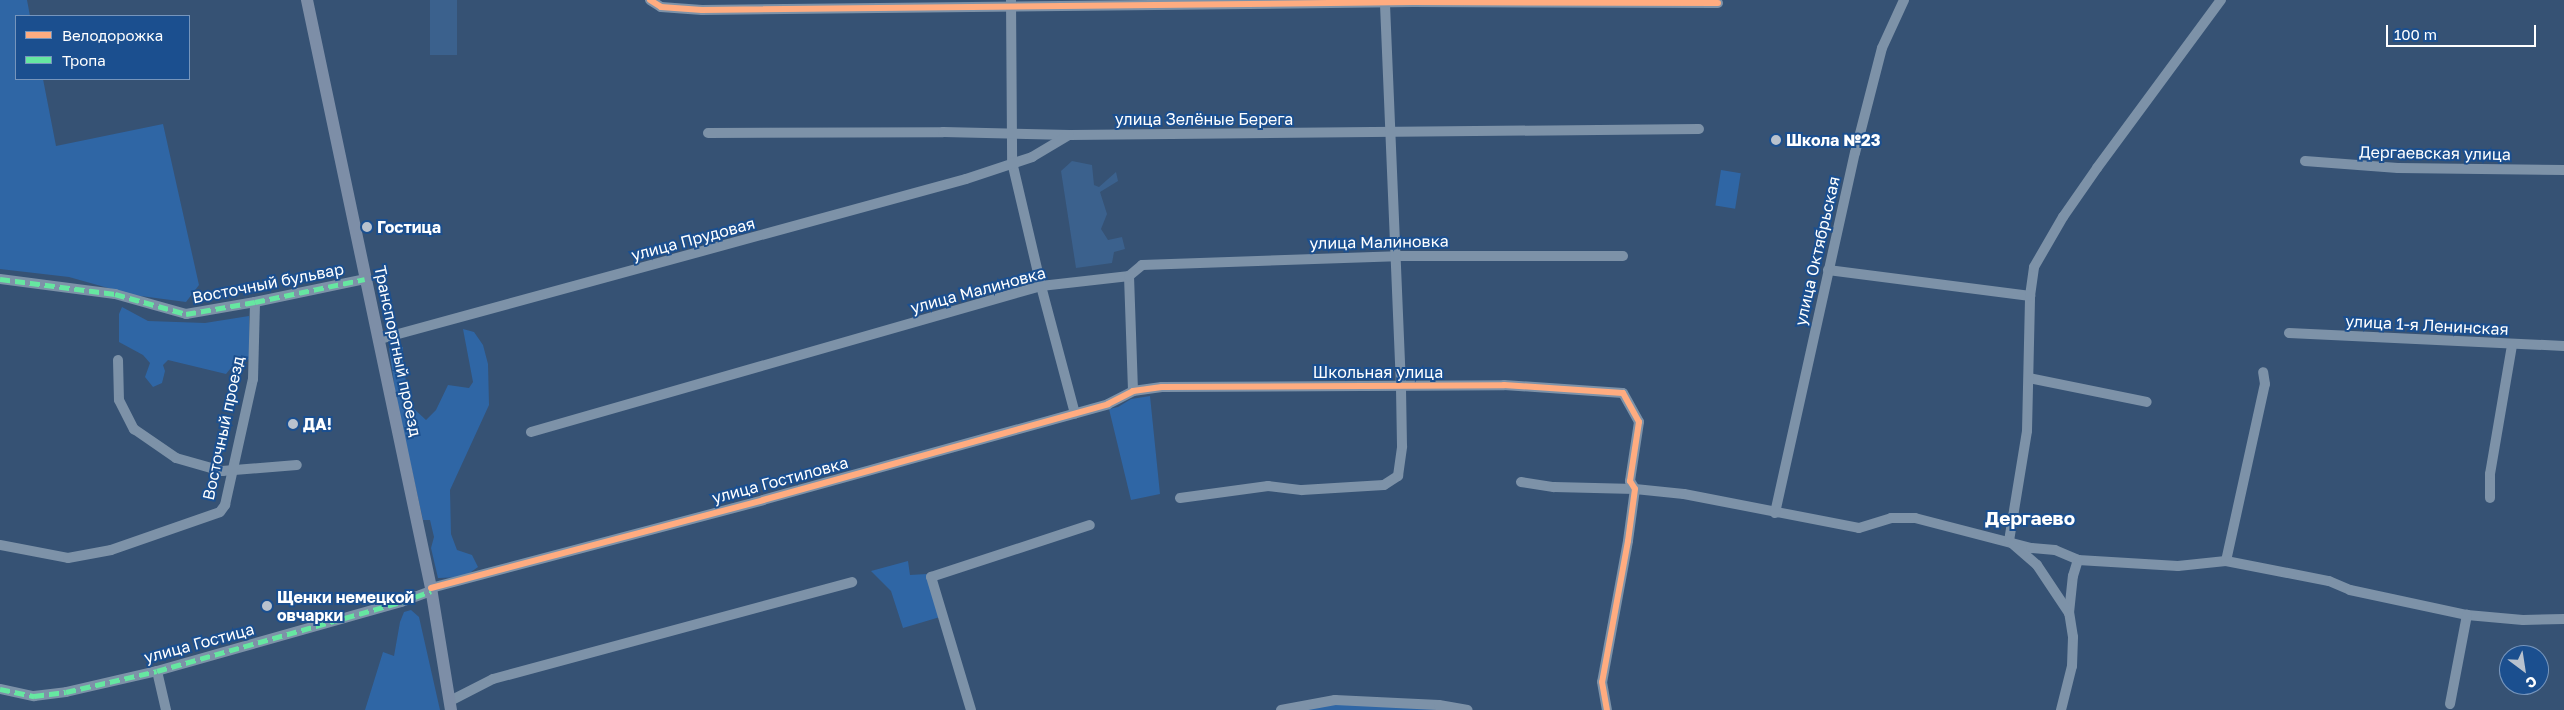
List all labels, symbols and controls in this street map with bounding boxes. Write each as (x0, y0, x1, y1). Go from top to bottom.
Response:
legend (15, 15, 190, 80)
scale bar (2389, 15, 2539, 47)
text: 100 m (2394, 25, 2437, 43)
text: Велодорожка (62, 26, 163, 44)
text: Тропа (62, 51, 106, 69)
street label: улица Зелёные Берега (1115, 109, 1293, 129)
place label: Школа №23 (1786, 130, 1880, 150)
marker: Школа №23 (1770, 134, 1782, 146)
street label: Дергаевская улица (2359, 142, 2511, 164)
street label: улица Октябрьская (1790, 175, 1844, 327)
street label: улица Прудовая (629, 213, 757, 265)
place label: Гостица (377, 217, 441, 237)
marker: Гостица (361, 221, 373, 233)
street label: улица Малиновка (1309, 231, 1449, 253)
street label: Восточный бульвар (191, 259, 345, 307)
street label: улица Малиновка (908, 263, 1048, 317)
street label: Транспортный проезд (371, 264, 425, 438)
street label: улица 1-я Ленинская (2345, 311, 2509, 339)
street label: Восточный проезд (198, 354, 248, 502)
street label: Школьная улица (1313, 362, 1443, 382)
place label: ДА! (303, 414, 332, 434)
marker: ДА! (287, 418, 299, 430)
street label: улица Гостиловка (710, 453, 850, 507)
district label: Дергаево (1985, 507, 2075, 529)
place label: Щенки немецкой овчарки (277, 587, 414, 625)
marker: Щенки немецкой овчарки (261, 600, 273, 612)
street label: улица Гостица (142, 619, 256, 667)
north arrow (2499, 645, 2549, 695)
text: С (2523, 673, 2540, 692)

